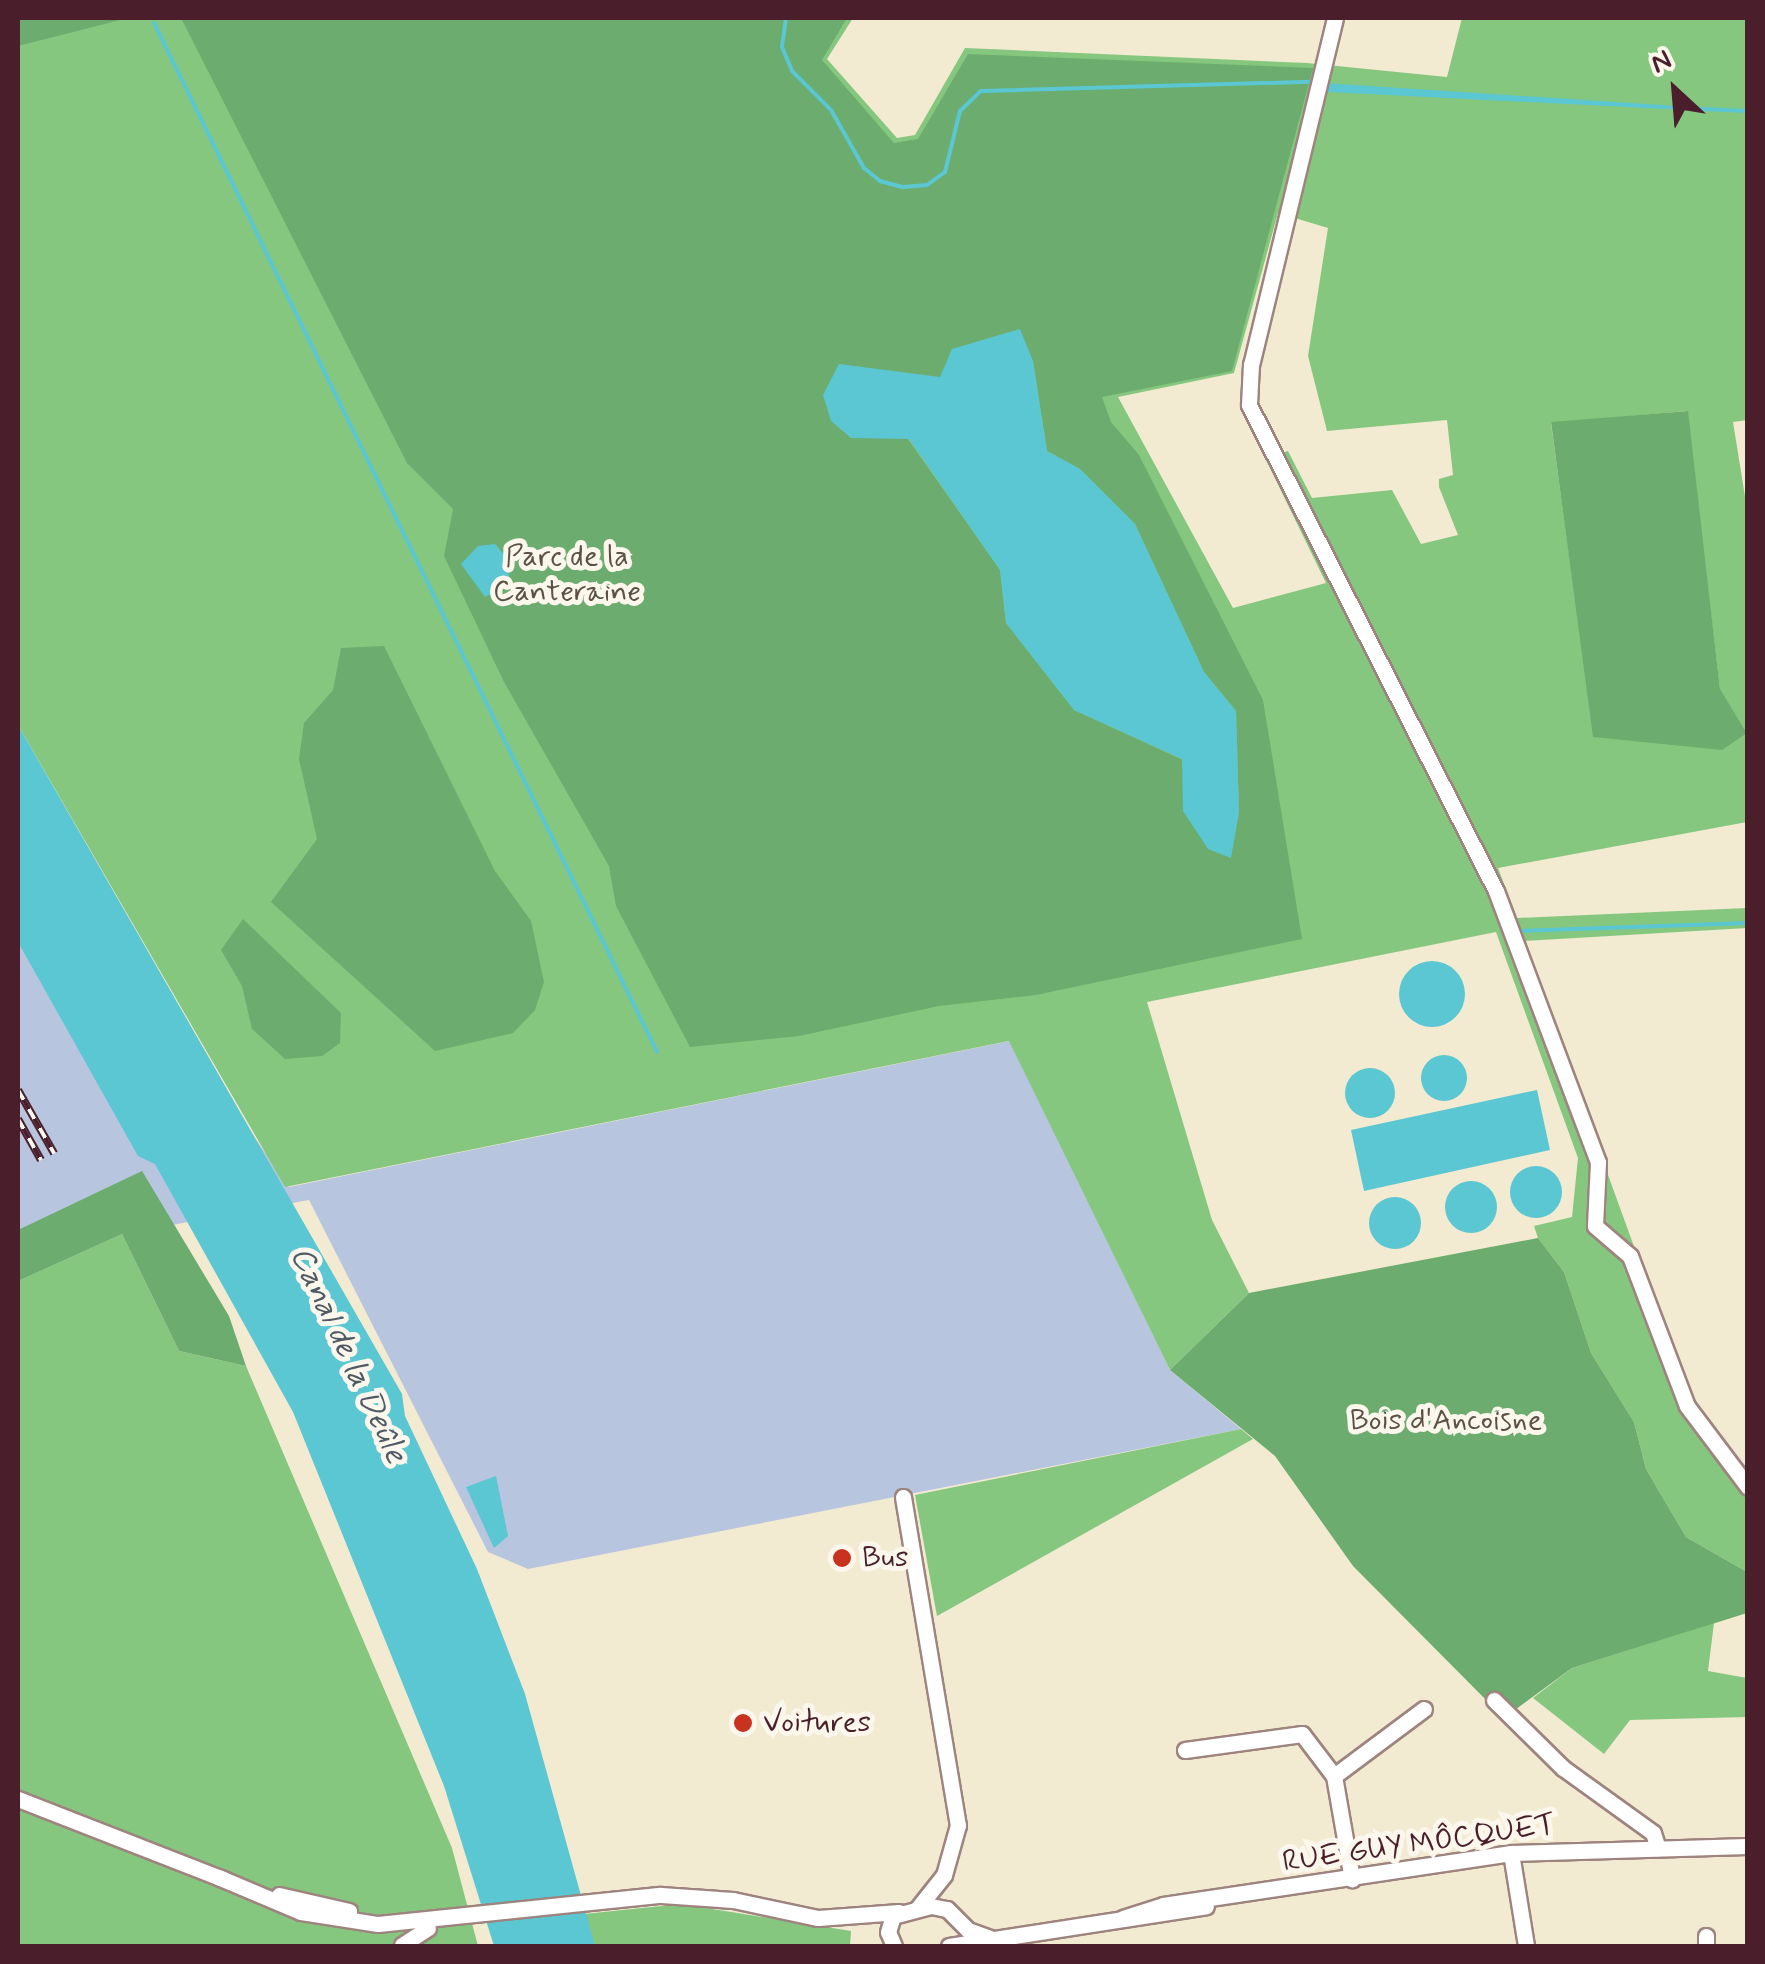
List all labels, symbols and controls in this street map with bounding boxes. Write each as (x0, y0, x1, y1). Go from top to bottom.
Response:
north arrow (1625, 40, 1725, 140)
text: N (1645, 42, 1678, 83)
park label: Parc de la Canteraine (493, 539, 641, 610)
water label: Canal de la Deûle (281, 1241, 415, 1469)
park label: Bois d'Ancoisne (1351, 1403, 1541, 1439)
place label: Bus (862, 1540, 908, 1576)
marker: Bus (831, 1547, 853, 1569)
place label: Voitures (763, 1705, 871, 1741)
marker: Voitures (732, 1712, 754, 1734)
street label: RUE GUY MÔCQUET (1279, 1807, 1559, 1881)

